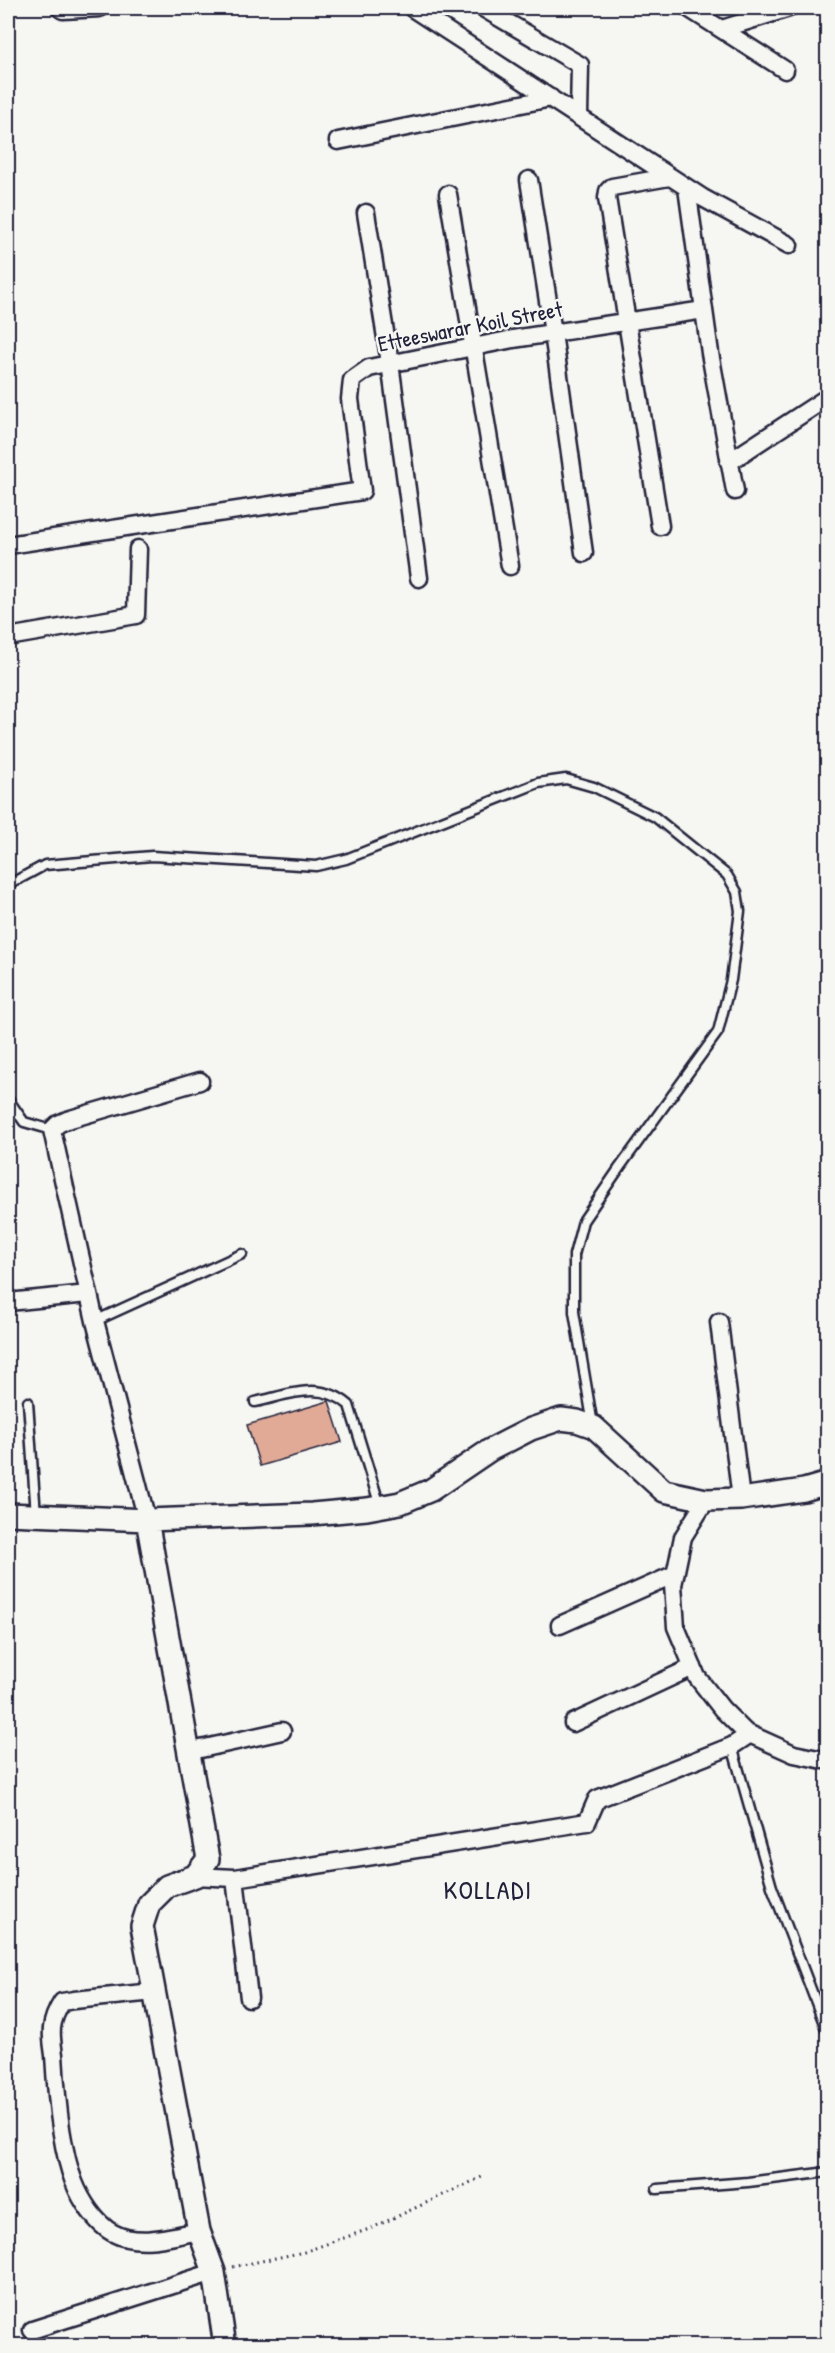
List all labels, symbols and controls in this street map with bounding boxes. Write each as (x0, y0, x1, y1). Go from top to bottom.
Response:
street label: Etteeswarar Koil Street (375, 293, 565, 359)
district label: KOLLADI (443, 1872, 533, 1907)

